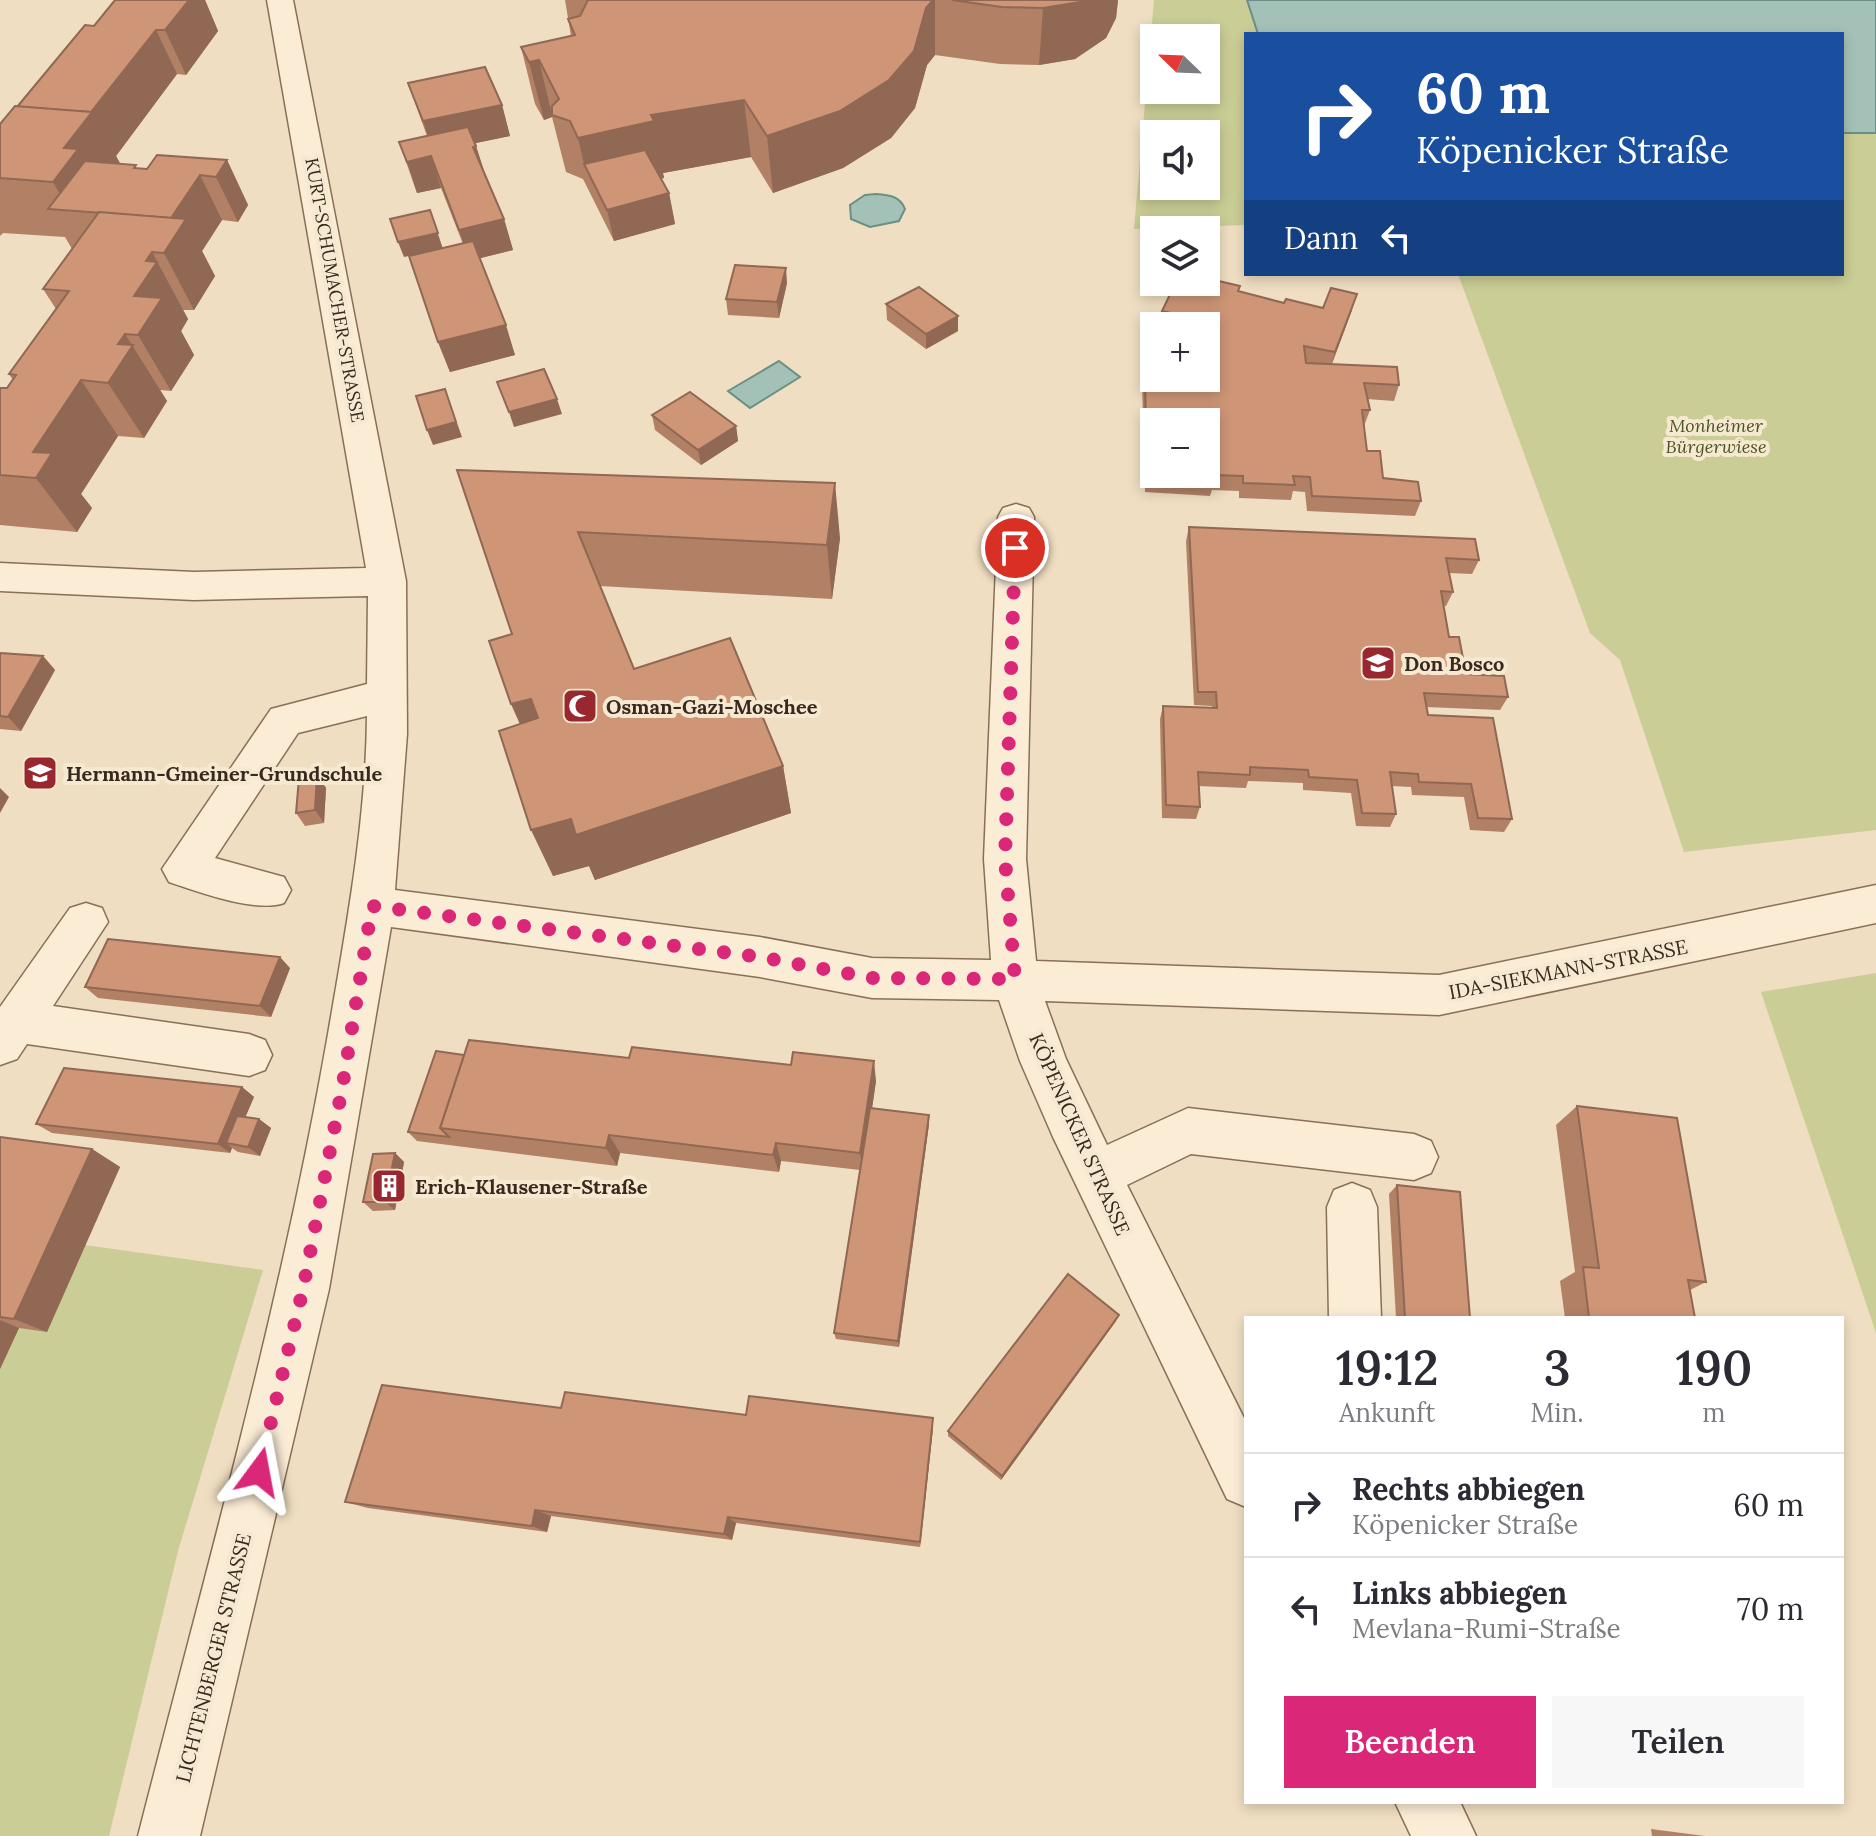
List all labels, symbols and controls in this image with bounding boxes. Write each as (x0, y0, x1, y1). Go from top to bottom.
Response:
north arrow (1140, 24, 1220, 104)
map controls (1140, 24, 1220, 488)
text: 60 m (1416, 57, 1550, 128)
icon: right (1284, 64, 1388, 168)
button: sound (1140, 120, 1220, 200)
text: Köpenicker Straße (1416, 127, 1729, 173)
street label: KURT-SCHUMACHER-STRASSE (300, 156, 370, 424)
button: layers (1140, 216, 1220, 296)
icon: left (1374, 216, 1418, 260)
text: Dann (1284, 219, 1358, 257)
button: + (1140, 312, 1220, 392)
button: − (1140, 408, 1220, 488)
park label: Monheimer Bürgerwiese (1665, 414, 1767, 458)
pin (981, 514, 1049, 582)
icon: arrive (993, 526, 1037, 570)
school or university icon: Don Bosco (1359, 644, 1397, 682)
place label: Don Bosco (1404, 651, 1504, 676)
mosque icon: Osman-Gazi-Moschee (561, 687, 599, 725)
place label: Osman-Gazi-Moschee (606, 694, 818, 719)
school or university icon: Hermann-Gmeiner-Grundschule (21, 754, 59, 792)
place label: Hermann-Gmeiner-Grundschule (66, 761, 382, 786)
street label: IDA-SIEKMANN-STRASSE (1446, 934, 1690, 1004)
street label: KÖPENICKER STRASSE (1024, 1029, 1136, 1239)
building icon: Erich-Klausener-Straße (370, 1167, 408, 1205)
place label: Erich-Klausener-Straße (415, 1174, 648, 1199)
text: 19:12 (1336, 1337, 1439, 1398)
text: 3 (1544, 1337, 1570, 1398)
text: 190 (1675, 1337, 1752, 1398)
text: Ankunft (1339, 1396, 1435, 1429)
text: Min. (1530, 1396, 1584, 1429)
text: m (1702, 1396, 1725, 1429)
position arrow (217, 1430, 301, 1514)
text: Rechts abbiegen (1352, 1470, 1585, 1508)
icon: right (1284, 1483, 1328, 1527)
text: 60 m (1733, 1486, 1804, 1524)
text: Köpenicker Straße (1352, 1508, 1578, 1541)
street label: LICHTENBERGER STRASSE (170, 1531, 256, 1785)
text: Links abbiegen (1352, 1574, 1567, 1612)
icon: left (1284, 1587, 1328, 1631)
text: 70 m (1737, 1590, 1804, 1628)
text: Mevlana-Rumi-Straße (1352, 1612, 1621, 1645)
button: Beenden (1284, 1696, 1536, 1788)
button: Teilen (1552, 1696, 1804, 1788)

